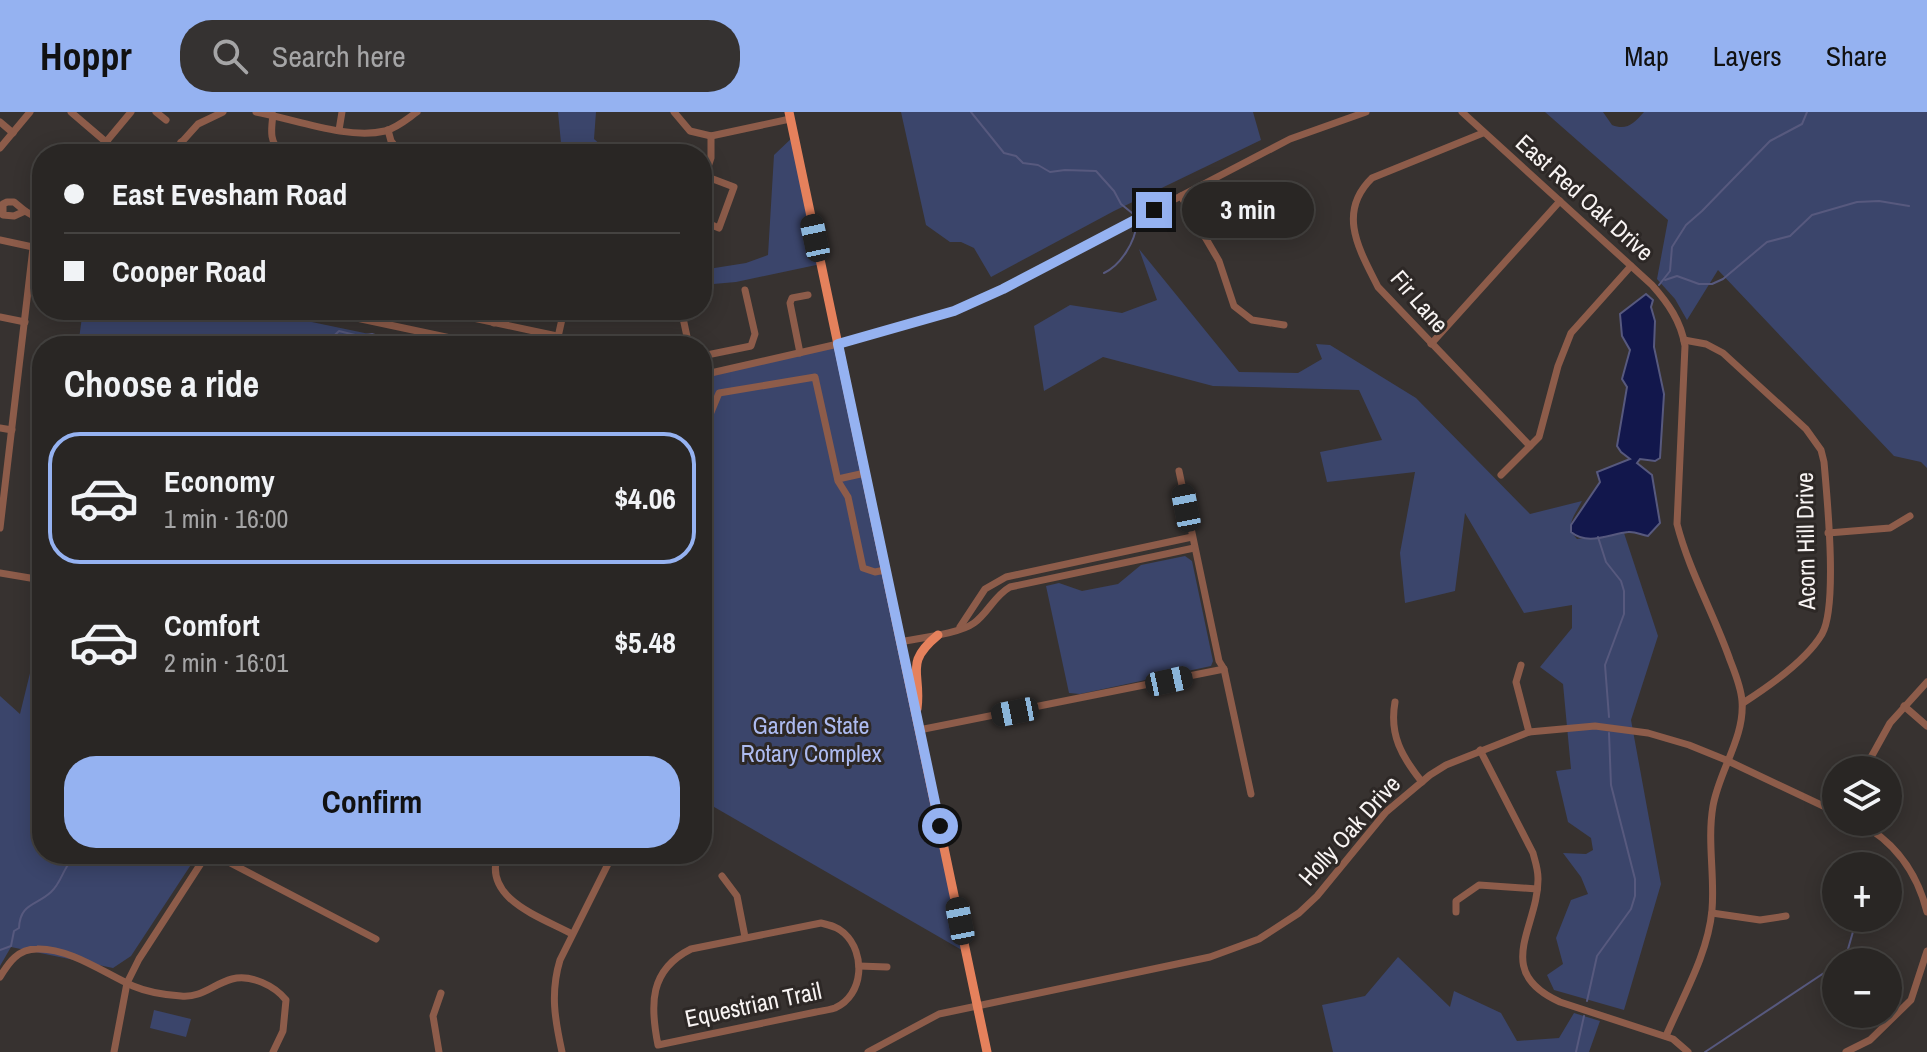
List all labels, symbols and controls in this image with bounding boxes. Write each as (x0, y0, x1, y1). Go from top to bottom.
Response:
search box (180, 20, 740, 92)
text: Hoppr (40, 31, 132, 82)
icon: search (208, 34, 252, 78)
text: Search here (272, 36, 406, 76)
text: Map (1624, 37, 1669, 75)
text: Layers (1713, 37, 1782, 75)
text: Share (1826, 37, 1887, 75)
street label: East Red Oak Drive (1509, 127, 1661, 267)
text: East Evesham Road (112, 174, 347, 214)
callout: 3 min (1182, 182, 1314, 238)
route end (1136, 192, 1172, 228)
text: 3 min (1220, 192, 1276, 227)
car (798, 212, 832, 264)
text: Cooper Road (112, 251, 266, 291)
street label: Fir Lane (1384, 263, 1456, 339)
text: Choose a ride (64, 360, 259, 408)
text: Economy (164, 461, 275, 501)
icon: car (68, 462, 140, 534)
street label: Acorn Hill Drive (1788, 472, 1822, 611)
text: $4.06 (614, 478, 676, 518)
car (1170, 482, 1202, 534)
text: 1 min · 16:00 (164, 501, 288, 536)
text: Comfort (164, 605, 260, 645)
icon: car (68, 606, 140, 678)
text: $5.48 (614, 622, 676, 662)
text: 2 min · 16:01 (164, 645, 288, 680)
car (1143, 664, 1195, 698)
car (989, 696, 1041, 728)
park label: Garden State Rotary Complex (740, 709, 882, 769)
button: Confirm (64, 756, 680, 848)
map controls (1822, 756, 1902, 1028)
button: layers (1822, 756, 1902, 836)
street label: Holly Oak Drive (1291, 768, 1407, 892)
route start (922, 808, 958, 844)
button: + (1822, 852, 1902, 932)
car (944, 895, 976, 947)
button: − (1822, 948, 1902, 1028)
street label: Equestrian Trail (682, 974, 824, 1034)

